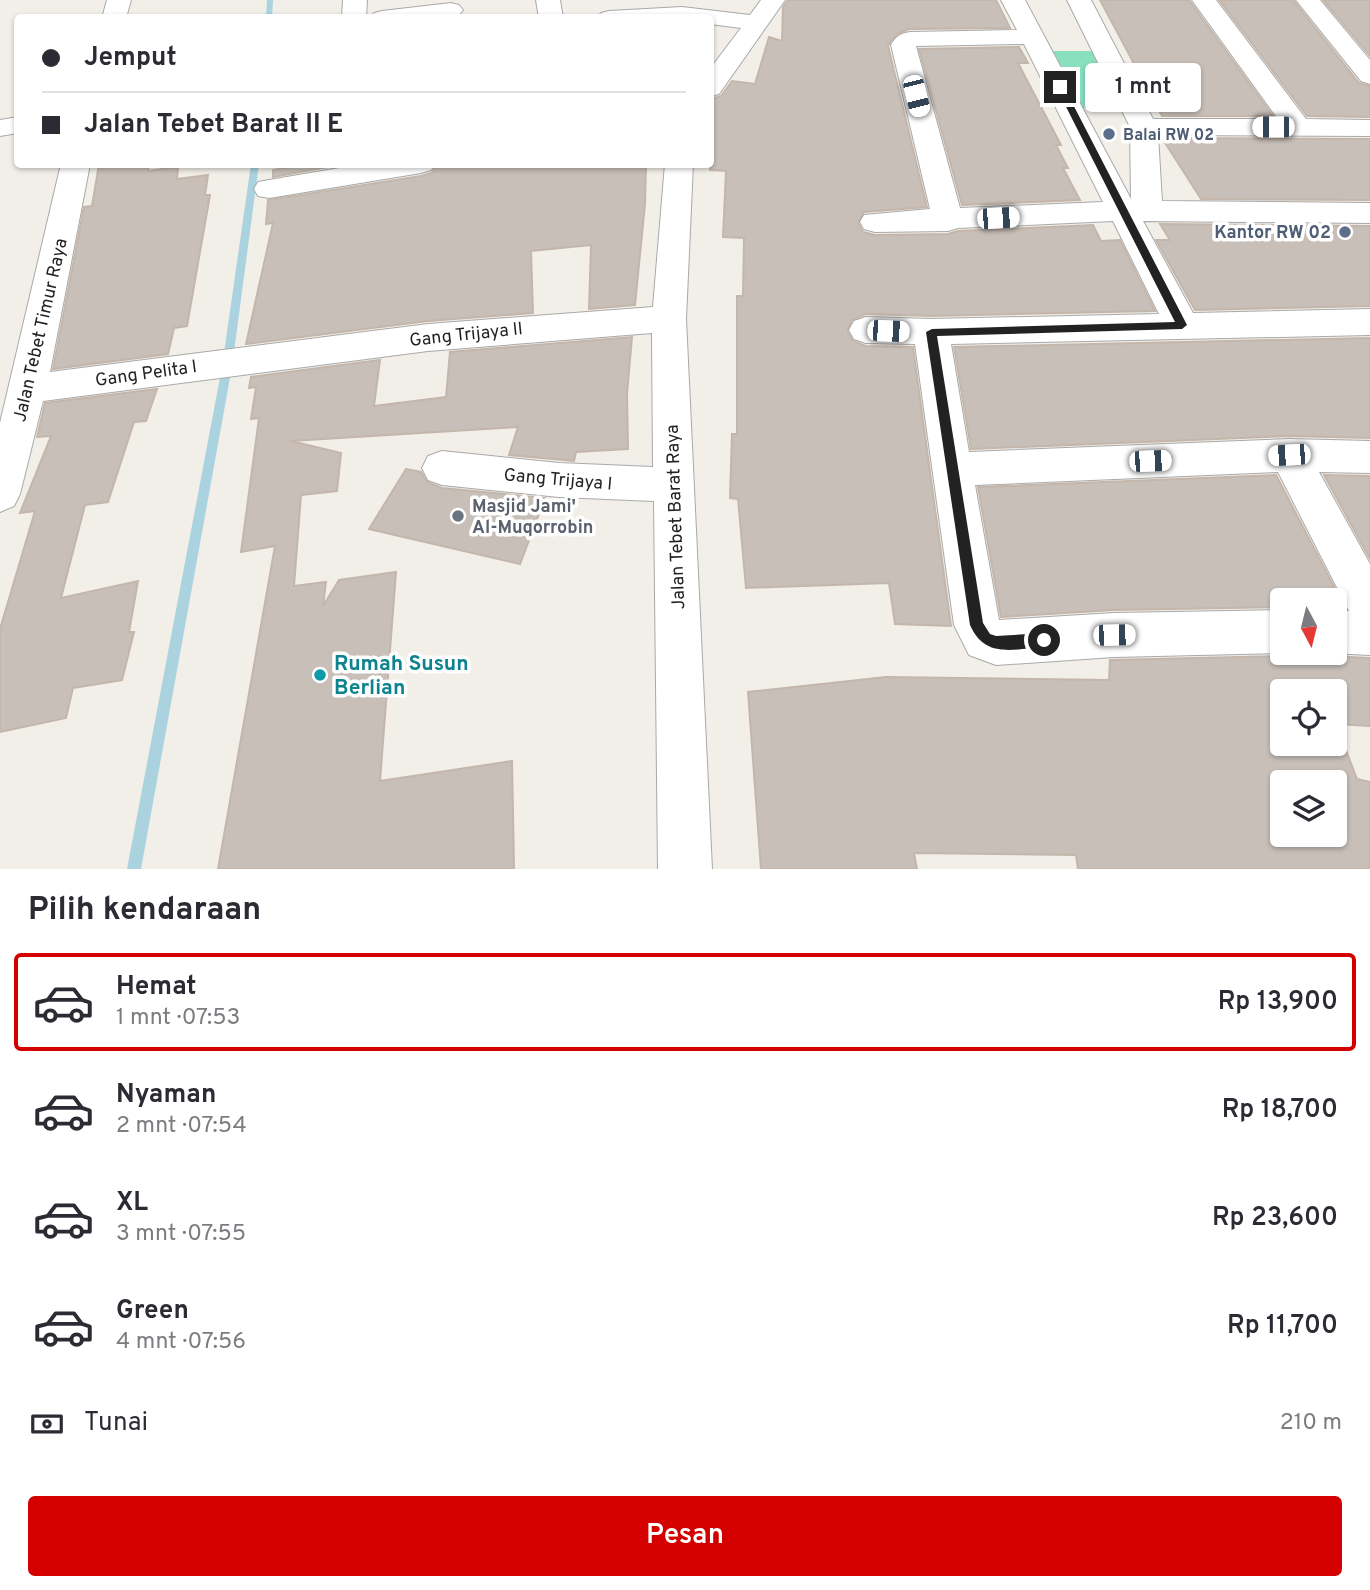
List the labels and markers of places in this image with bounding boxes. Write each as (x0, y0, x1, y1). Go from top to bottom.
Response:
marker: Balai RW 02 (1101, 126, 1117, 142)
place label: Balai RW 02 (1123, 126, 1214, 146)
place label: Kantor RW 02 (1214, 222, 1331, 245)
marker: Kantor RW 02 (1337, 224, 1353, 240)
place label: Masjid Jami' Al-Muqorrobin (472, 496, 593, 540)
marker: Masjid Jami' Al-Muqorrobin (450, 508, 466, 524)
place label: Rumah Susun Berlian (334, 651, 469, 702)
marker: Rumah Susun Berlian (312, 667, 328, 683)

